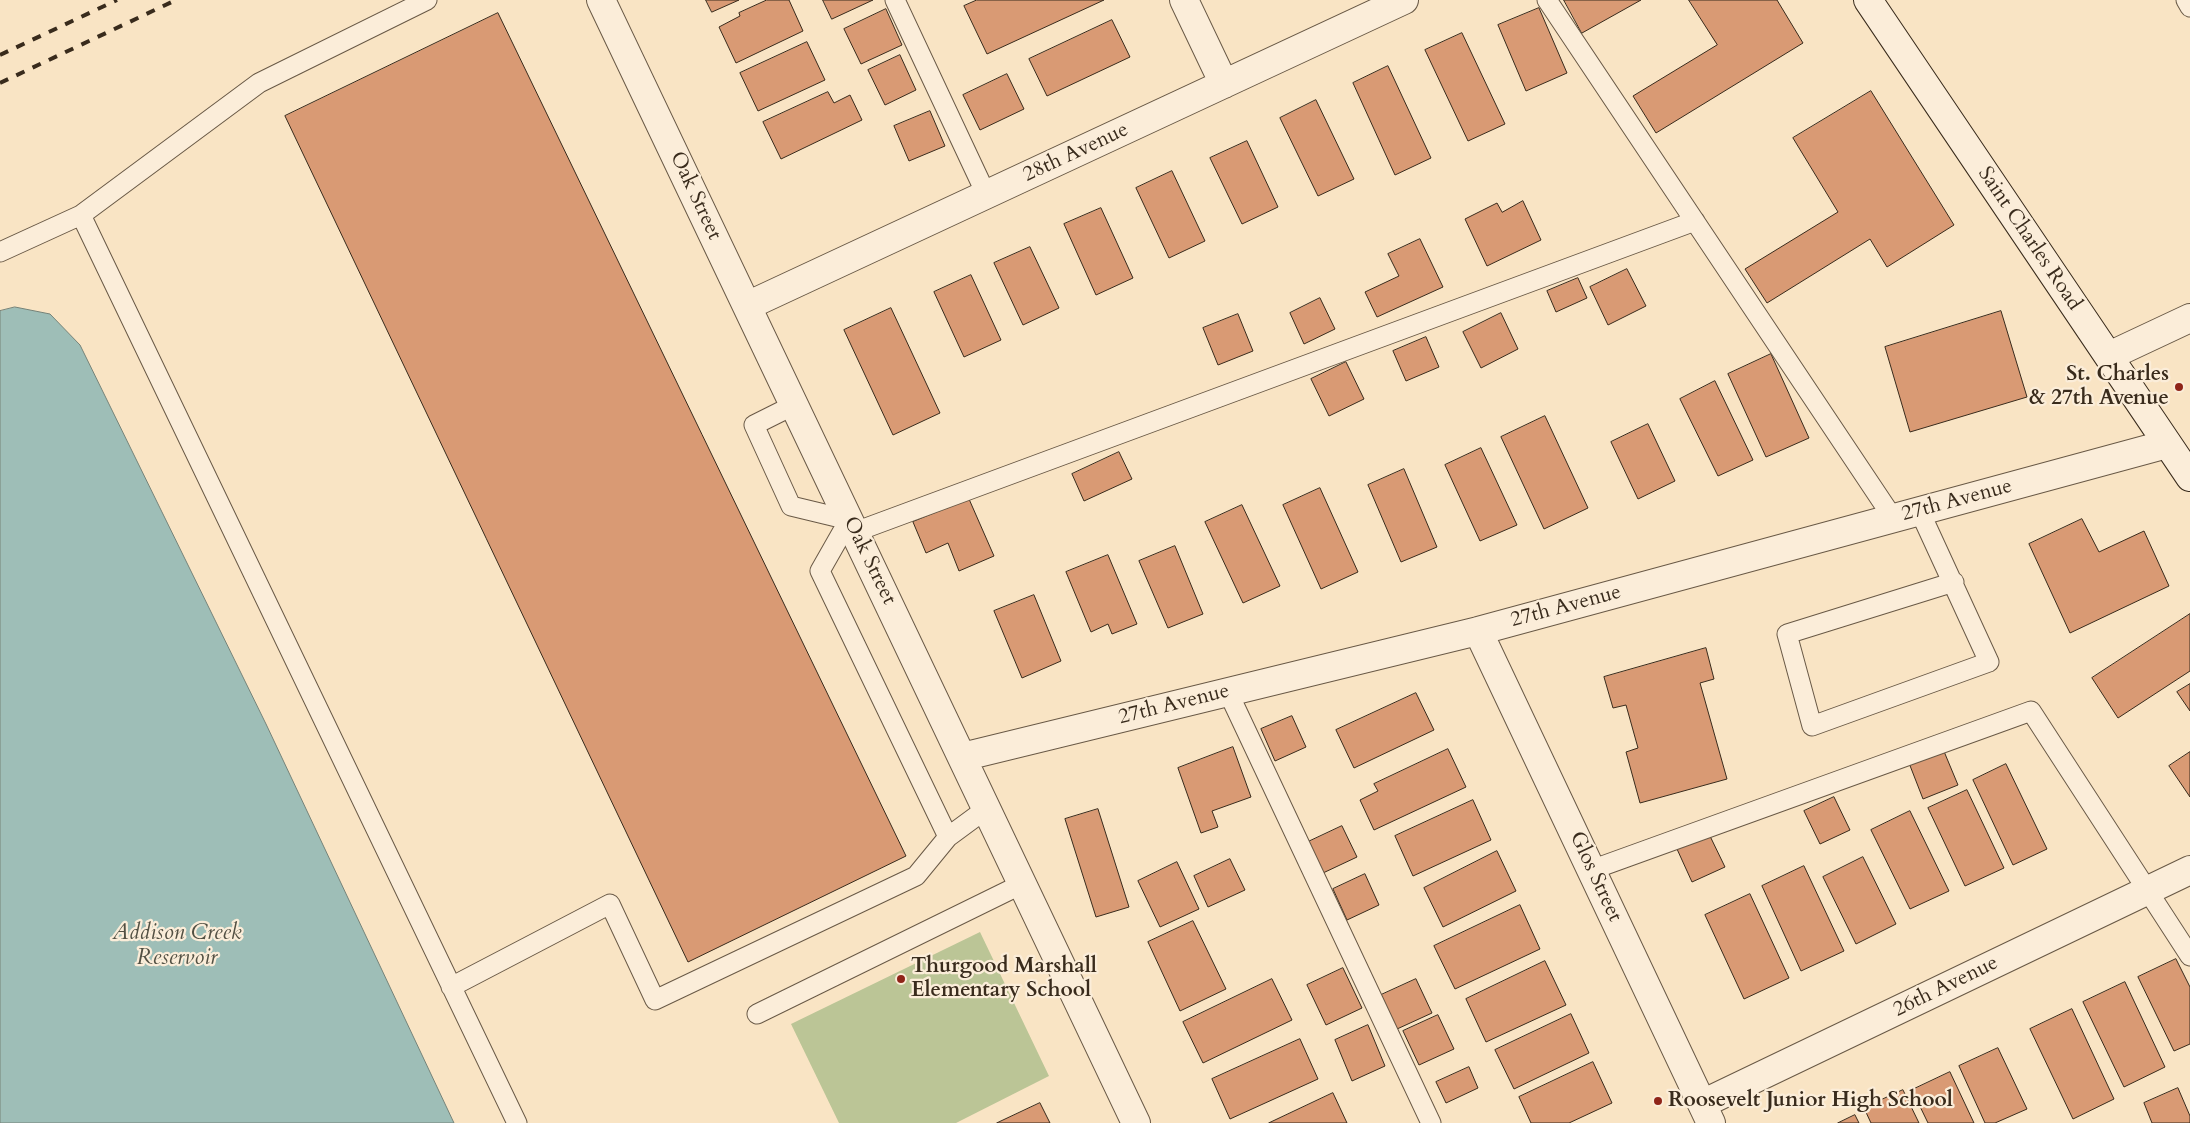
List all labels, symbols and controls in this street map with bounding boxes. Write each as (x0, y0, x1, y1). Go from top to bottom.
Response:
street label: 28th Avenue (1019, 118, 1133, 188)
street label: Oak Street (664, 148, 726, 244)
street label: Saint Charles Road (1972, 162, 2086, 316)
place label: St. Charles & 27th Avenue (2029, 362, 2169, 412)
marker: St. Charles & 27th Avenue (2173, 381, 2185, 393)
street label: 27th Avenue (1899, 474, 2015, 528)
street label: Oak Street (837, 513, 901, 609)
street label: 27th Avenue (1508, 580, 1624, 634)
street label: 27th Avenue (1116, 679, 1232, 731)
street label: Glos Street (1563, 828, 1627, 926)
water label: Addison Creek Reservoir (112, 921, 242, 972)
street label: 26th Avenue (1890, 951, 2002, 1023)
place label: Thurgood Marshall Elementary School (911, 954, 1097, 1004)
marker: Thurgood Marshall Elementary School (895, 973, 907, 985)
place label: Roosevelt Junior High School (1668, 1088, 1953, 1114)
marker: Roosevelt Junior High School (1652, 1095, 1664, 1107)

